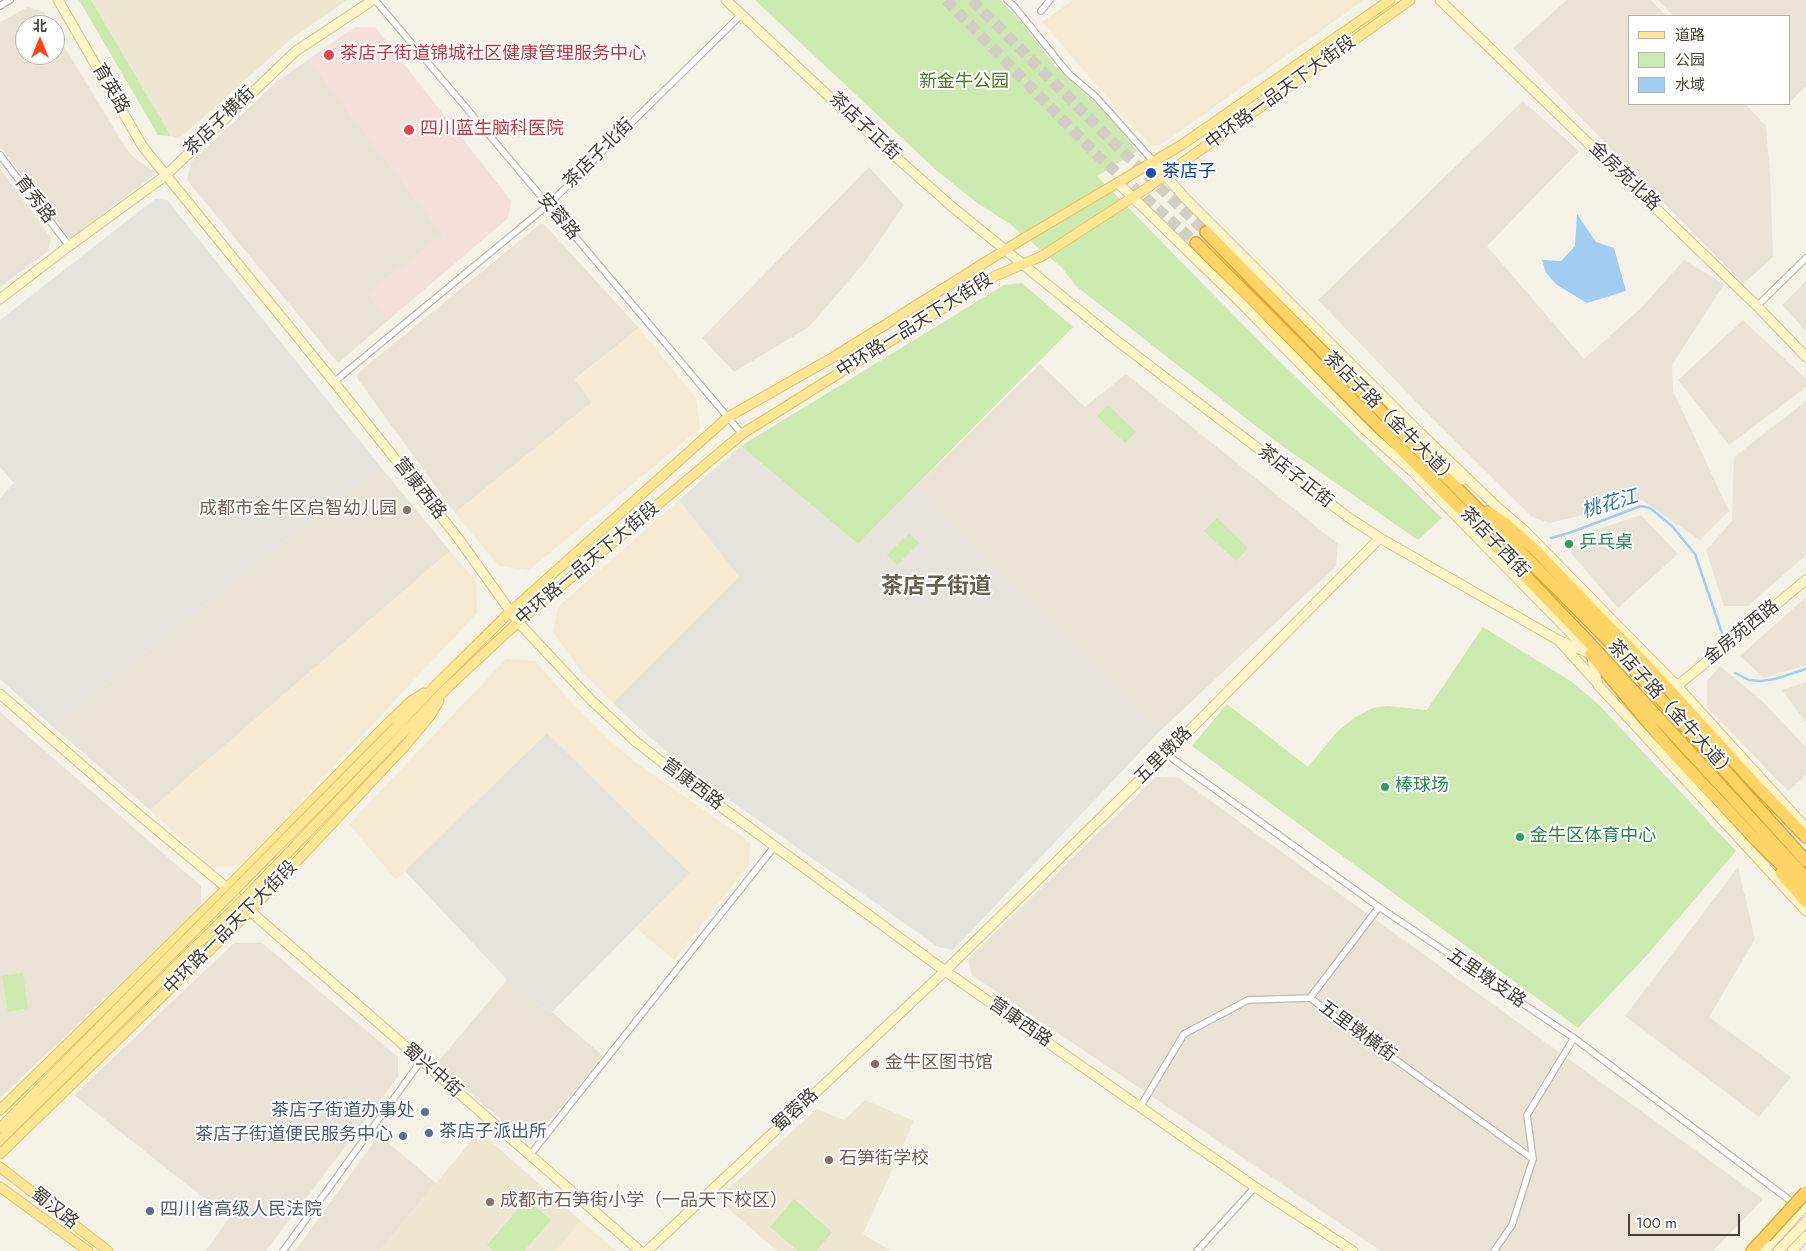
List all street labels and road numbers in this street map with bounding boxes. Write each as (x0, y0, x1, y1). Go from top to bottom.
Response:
street label: 中环路一品天下大街段 (1202, 31, 1360, 155)
street label: 育英路 (87, 60, 133, 118)
street label: 茶店子横街 (180, 83, 260, 161)
street label: 茶店子正街 (824, 88, 904, 166)
street label: 茶店子北街 (560, 115, 638, 193)
street label: 金房苑北路 (1584, 138, 1664, 216)
street label: 育秀路 (9, 172, 59, 228)
street label: 安蓉路 (532, 189, 584, 245)
street label: 中环路一品天下大街段 (833, 269, 997, 383)
street label: 茶店子路（金牛大道） (1319, 348, 1461, 490)
street label: 茶店子正街 (1253, 441, 1337, 513)
street label: 营康西路 (388, 454, 450, 524)
street label: 中环路一品天下大街段 (512, 498, 664, 630)
street label: 茶店子西街 (1455, 503, 1533, 583)
street label: 金房苑西路 (1700, 596, 1784, 670)
street label: 茶店子路（金牛大道） (1603, 636, 1739, 784)
street label: 五里墩路 (1131, 723, 1197, 789)
street label: 营康西路 (657, 755, 727, 815)
street label: 中环路一品天下大街段 (160, 857, 302, 999)
street label: 五里墩支路 (1443, 945, 1529, 1013)
street label: 营康西路 (984, 994, 1056, 1052)
street label: 五里墩横街 (1314, 997, 1400, 1067)
street label: 蜀兴中街 (398, 1039, 466, 1103)
street label: 蜀蓉路 (769, 1085, 823, 1137)
street label: 蜀汉路 (26, 1184, 82, 1234)

